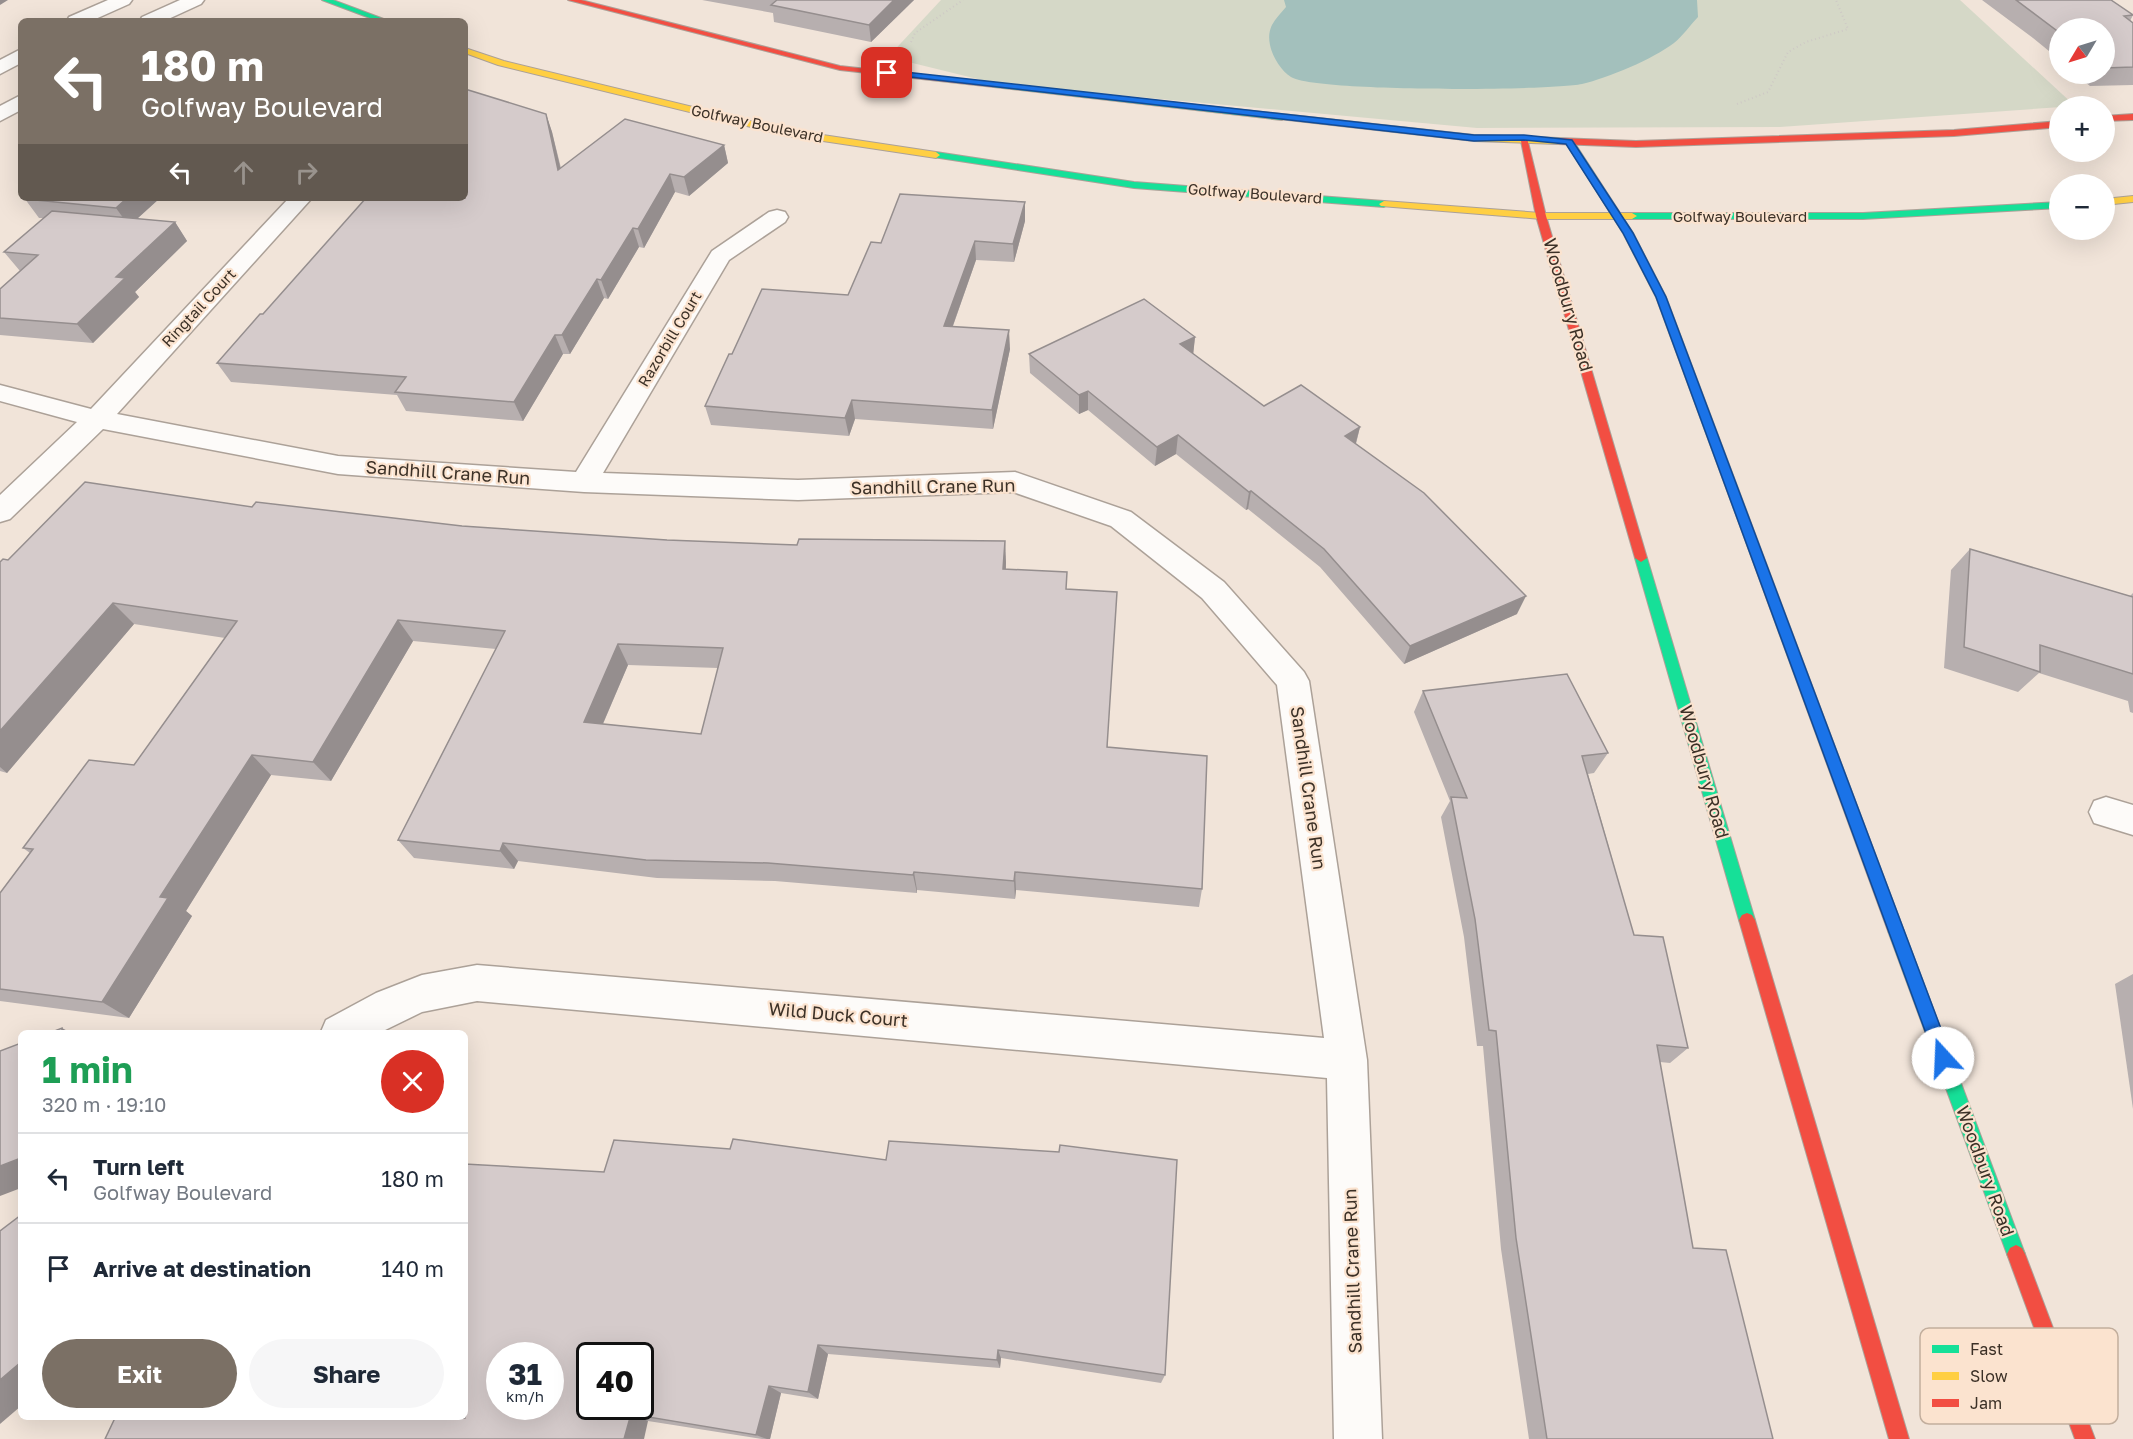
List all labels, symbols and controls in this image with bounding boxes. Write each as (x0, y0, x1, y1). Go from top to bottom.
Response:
north arrow (2049, 18, 2115, 84)
map controls (2049, 18, 2115, 240)
text: 180 m (141, 40, 264, 90)
icon: left (42, 42, 120, 120)
pin (861, 47, 912, 98)
icon: arrive (870, 56, 903, 89)
text: Golfway Boulevard (141, 91, 383, 123)
button: + (2049, 96, 2115, 162)
street label: Golfway Boulevard (690, 100, 825, 146)
icon: left (164, 156, 197, 189)
icon: ahead (227, 156, 260, 189)
icon: right (290, 156, 323, 189)
button: − (2049, 174, 2115, 240)
street label: Golfway Boulevard (1187, 179, 1323, 207)
street label: Golfway Boulevard (1673, 207, 1807, 225)
street label: Woodbury Road (1539, 236, 1598, 374)
street label: Ringtail Court (158, 265, 239, 350)
street label: Razorbill Court (634, 288, 705, 389)
street label: Sandhill Crane Run (365, 455, 531, 489)
street label: Sandhill Crane Run (850, 474, 1016, 498)
street label: Woodbury Road (1675, 703, 1734, 841)
street label: Sandhill Crane Run (1287, 705, 1331, 871)
street label: Wild Duck Court (768, 997, 909, 1031)
position arrow (1911, 1026, 1975, 1090)
text: 1 min (42, 1048, 133, 1091)
button: close (381, 1050, 444, 1113)
text: 320 m · 19:10 (42, 1092, 166, 1116)
street label: Woodbury Road (1952, 1102, 2020, 1239)
text: Turn left (93, 1153, 184, 1180)
icon: left (42, 1162, 75, 1195)
text: 180 m (381, 1165, 444, 1192)
text: Golfway Boulevard (93, 1180, 272, 1204)
street label: Sandhill Crane Run (1338, 1188, 1366, 1354)
icon: arrive (42, 1252, 75, 1285)
text: Arrive at destination (93, 1255, 311, 1282)
text: 140 m (381, 1255, 444, 1282)
legend (1920, 1328, 2118, 1424)
button: Exit (42, 1339, 237, 1408)
button: Share (249, 1339, 444, 1408)
text: Fast (1970, 1339, 2003, 1359)
speed limit sign: 40 (576, 1342, 654, 1420)
text: 31 (508, 1356, 542, 1392)
text: Slow (1970, 1366, 2008, 1386)
text: km/h (506, 1387, 544, 1405)
text: Jam (1970, 1393, 2002, 1413)

